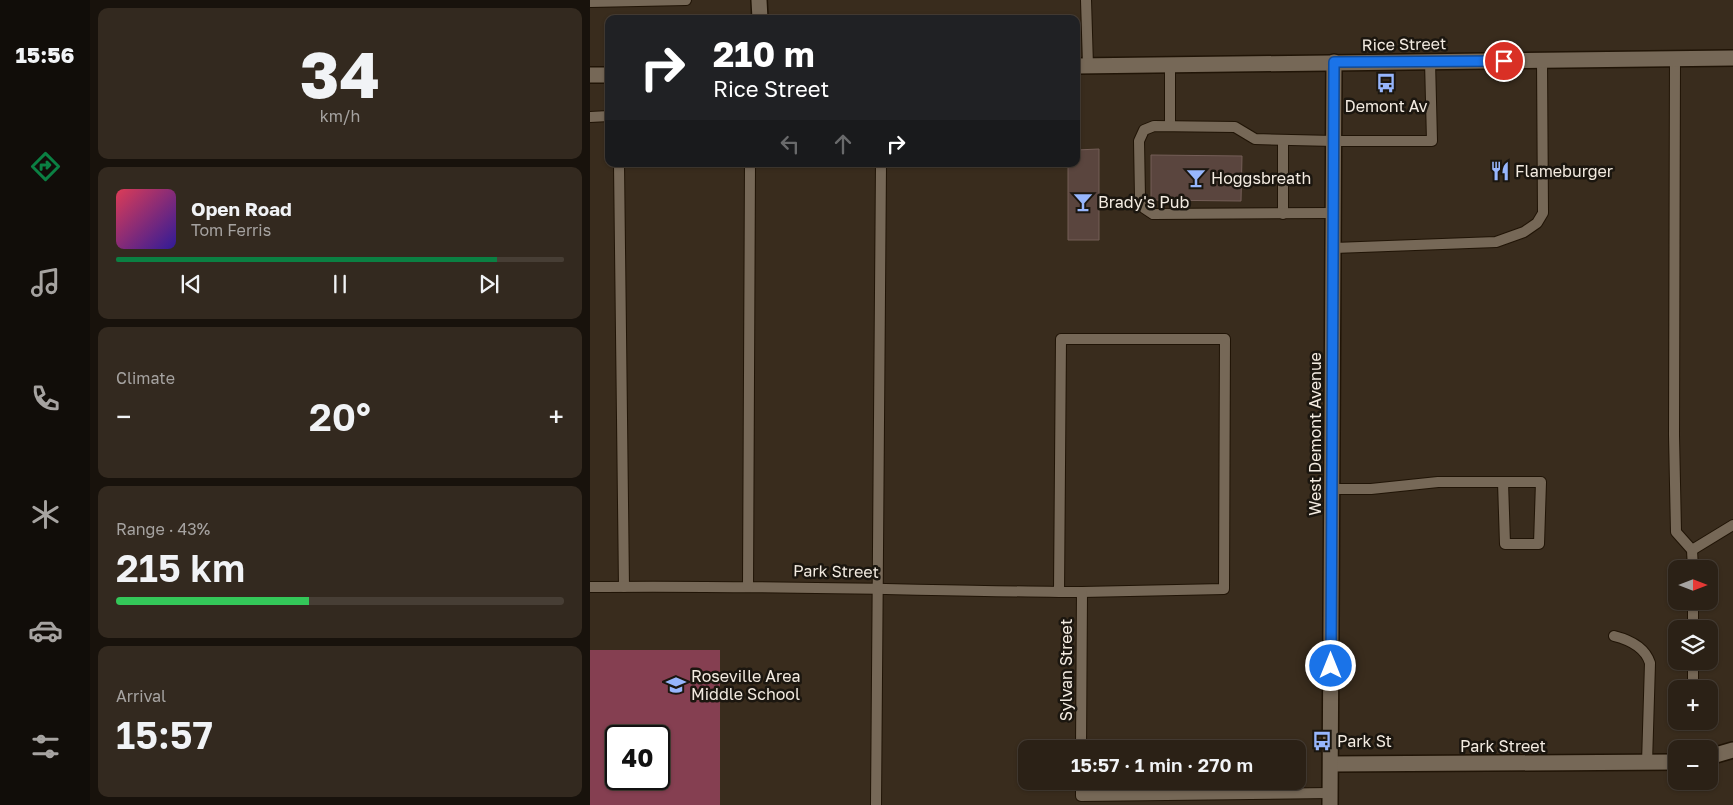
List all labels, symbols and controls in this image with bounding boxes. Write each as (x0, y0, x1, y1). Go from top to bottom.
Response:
text: 210 m (713, 33, 815, 75)
street label: Rice Street (1362, 33, 1446, 55)
text: 34 (300, 34, 380, 112)
icon: right (630, 35, 695, 100)
pin (1483, 40, 1525, 82)
text: 15:56 (15, 41, 75, 68)
icon: arrive (1490, 47, 1518, 75)
bus stop icon: Demont Av (1375, 72, 1397, 94)
text: Rice Street (713, 75, 829, 102)
place label: Demont Av (1344, 96, 1428, 116)
text: km/h (320, 106, 360, 126)
icon: left (776, 130, 804, 158)
icon: ahead (829, 130, 857, 158)
icon: right (882, 130, 910, 158)
icon: directions (28, 149, 63, 184)
restaurant icon: Flameburger (1489, 160, 1511, 182)
place label: Flameburger (1515, 161, 1613, 181)
bar icon: Hoggsbreath (1185, 167, 1207, 189)
place label: Hoggsbreath (1211, 168, 1311, 188)
bar icon: Brady's Pub (1072, 191, 1094, 213)
place label: Brady's Pub (1098, 192, 1189, 212)
text: Open Road (191, 197, 292, 220)
text: Tom Ferris (191, 220, 271, 240)
icon: music (28, 265, 63, 300)
icon: previous (177, 270, 205, 298)
icon: pause (326, 270, 354, 298)
icon: next (475, 270, 503, 298)
street label: West Demont Avenue (1305, 352, 1325, 516)
text: Climate (116, 368, 175, 388)
icon: phone (28, 381, 63, 416)
text: 20° (309, 394, 371, 439)
text: − (116, 400, 131, 433)
text: + (549, 400, 564, 433)
icon: climate (28, 497, 63, 532)
text: Range · 43% (116, 519, 210, 539)
text: 215 km (116, 545, 245, 590)
street label: Park Street (793, 560, 879, 582)
north arrow (1668, 560, 1718, 610)
map controls (1668, 560, 1718, 790)
icon: car (28, 613, 63, 648)
street label: Sylvan Street (1056, 619, 1076, 721)
button: layers (1668, 620, 1718, 670)
position arrow (1304, 639, 1356, 691)
place label: Roseville Area Middle School (691, 666, 801, 704)
school or university icon: Roseville Area Middle School (665, 674, 687, 696)
button: + (1668, 680, 1718, 730)
text: Arrival (116, 686, 166, 706)
text: 15:57 (116, 712, 213, 757)
speed limit sign: 40 (605, 725, 670, 790)
icon: filters (28, 729, 63, 764)
bus stop icon: Park St (1311, 730, 1333, 752)
place label: Park St (1337, 731, 1392, 751)
street label: Park Street (1460, 736, 1546, 756)
button: − (1668, 740, 1718, 790)
text: 15:57 · 1 min · 270 m (1071, 753, 1253, 776)

